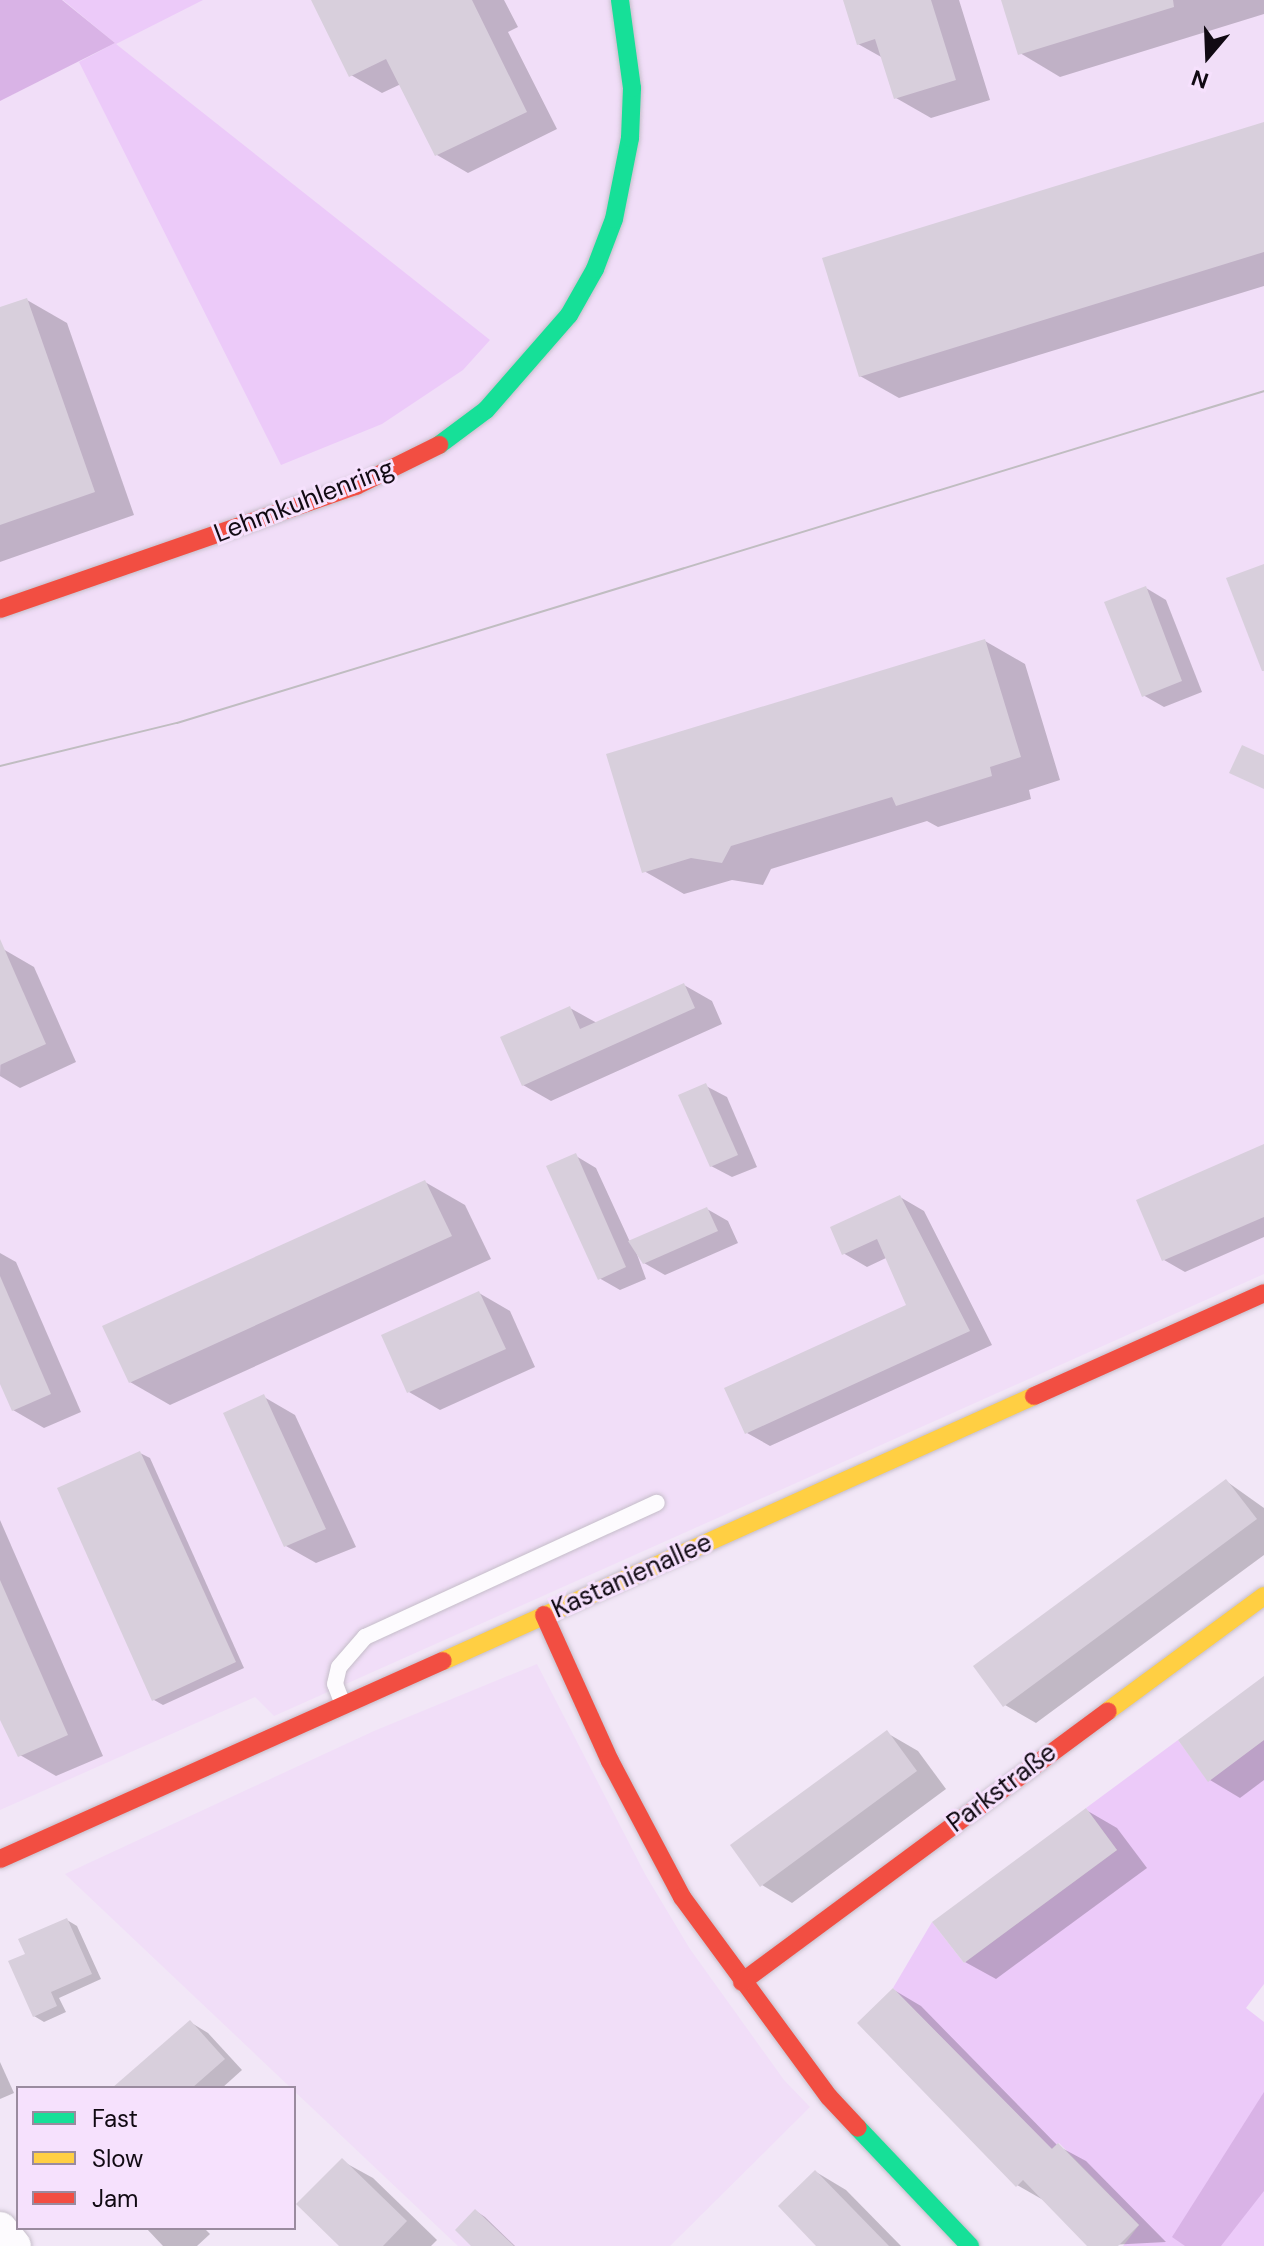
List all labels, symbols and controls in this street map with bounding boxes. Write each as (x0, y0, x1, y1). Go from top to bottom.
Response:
north arrow (1168, 16, 1248, 96)
text: N (1188, 63, 1212, 95)
street label: Lehmkuhlenring (210, 452, 398, 550)
street label: Kastanienallee (547, 1527, 717, 1625)
street label: Parkstraße (941, 1737, 1063, 1839)
legend (16, 2086, 296, 2230)
text: Fast (92, 2103, 138, 2134)
text: Slow (92, 2143, 143, 2174)
text: Jam (92, 2183, 138, 2214)

